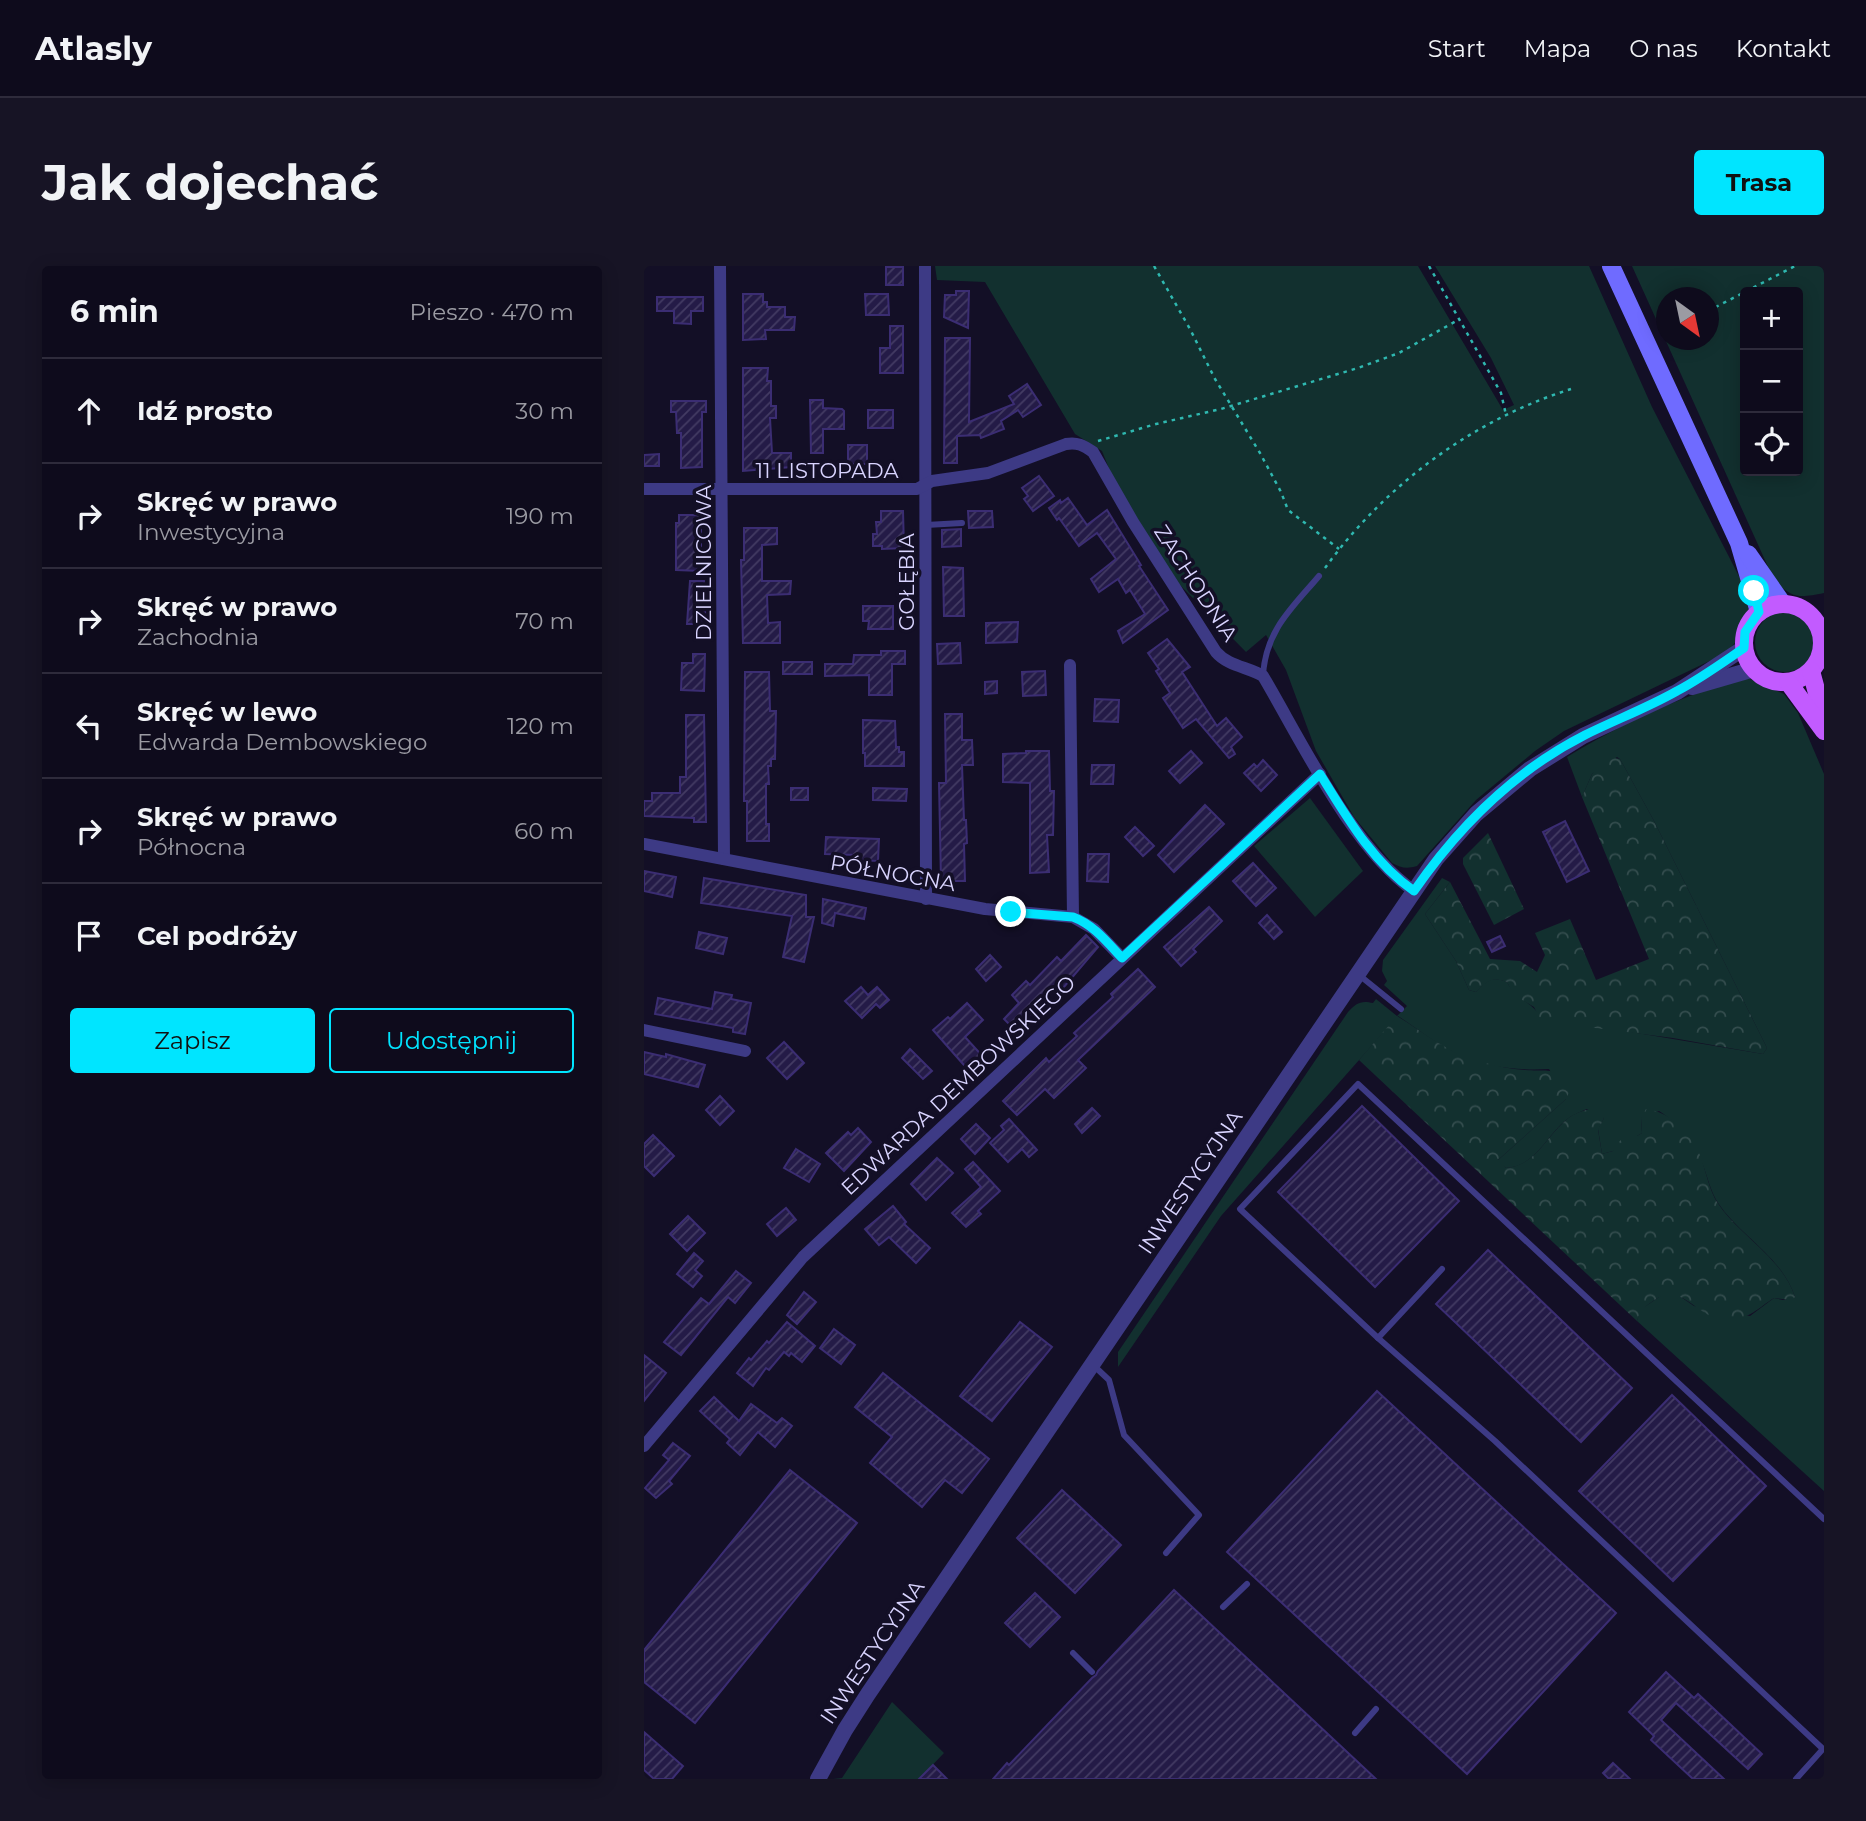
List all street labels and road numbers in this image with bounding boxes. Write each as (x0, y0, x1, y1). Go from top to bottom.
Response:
street label: 11 LISTOPADA (756, 458, 899, 483)
street label: DZIELNICOWA (691, 484, 716, 641)
street label: ZACHODNIA (1149, 520, 1243, 647)
street label: GOŁĘBIA (894, 532, 919, 631)
street label: PÓŁNOCNA (828, 850, 959, 896)
street label: EDWARDA DEMBOWSKIEGO (836, 970, 1080, 1200)
street label: INWESTYCYJNA (1133, 1105, 1248, 1259)
street label: INWESTYCYJNA (815, 1575, 930, 1729)

